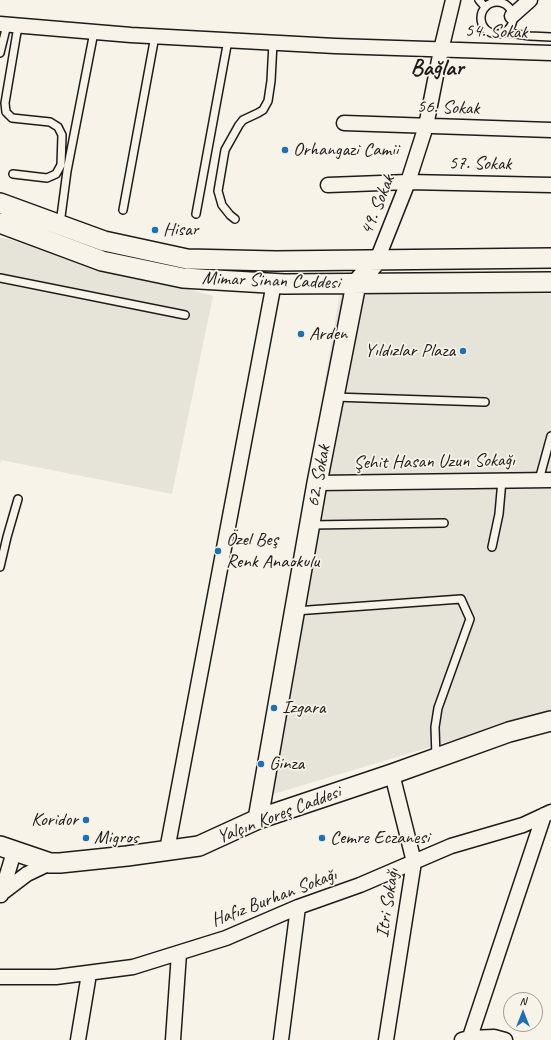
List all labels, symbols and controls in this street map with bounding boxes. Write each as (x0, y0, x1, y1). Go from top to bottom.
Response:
street label: 54. Sokak (464, 20, 528, 44)
district label: Bağlar (410, 55, 464, 83)
street label: 56. Sokak (416, 96, 480, 120)
place label: Orhangazi Camii (293, 139, 398, 161)
marker: Orhangazi Camii (280, 145, 290, 155)
street label: 57. Sokak (448, 152, 512, 176)
street label: 49. Sokak (356, 172, 400, 238)
place label: Hisar (163, 219, 198, 241)
marker: Hisar (150, 225, 160, 235)
street label: Mimar Sinan Caddesi (202, 267, 340, 295)
place label: Arden (309, 323, 347, 345)
marker: Arden (296, 329, 306, 339)
place label: Yıldızlar Plaza (365, 340, 455, 362)
marker: Yıldızlar Plaza (458, 346, 468, 356)
street label: 62. Sokak (302, 443, 336, 509)
street label: Şehit Hasan Uzun Sokağı (353, 449, 515, 475)
place label: Özel Beş Renk Anaokulu (226, 529, 319, 573)
marker: Özel Beş Renk Anaokulu (213, 546, 223, 556)
place label: Izgara (282, 697, 325, 719)
marker: Izgara (269, 703, 279, 713)
place label: Ginza (269, 753, 304, 775)
marker: Ginza (256, 759, 266, 769)
street label: Yalçın Koreş Caddesi (214, 781, 344, 849)
place label: Koridor (31, 809, 78, 831)
marker: Koridor (81, 815, 91, 825)
place label: Migros (94, 827, 138, 849)
place label: Cemre Eczanesi (330, 827, 429, 849)
marker: Migros (81, 833, 91, 843)
marker: Cemre Eczanesi (317, 833, 327, 843)
street label: Hafız Burhan Sokağı (208, 864, 340, 932)
street label: Itri Sokağı (371, 867, 405, 939)
north arrow (503, 992, 543, 1032)
text: N (520, 994, 526, 1008)

